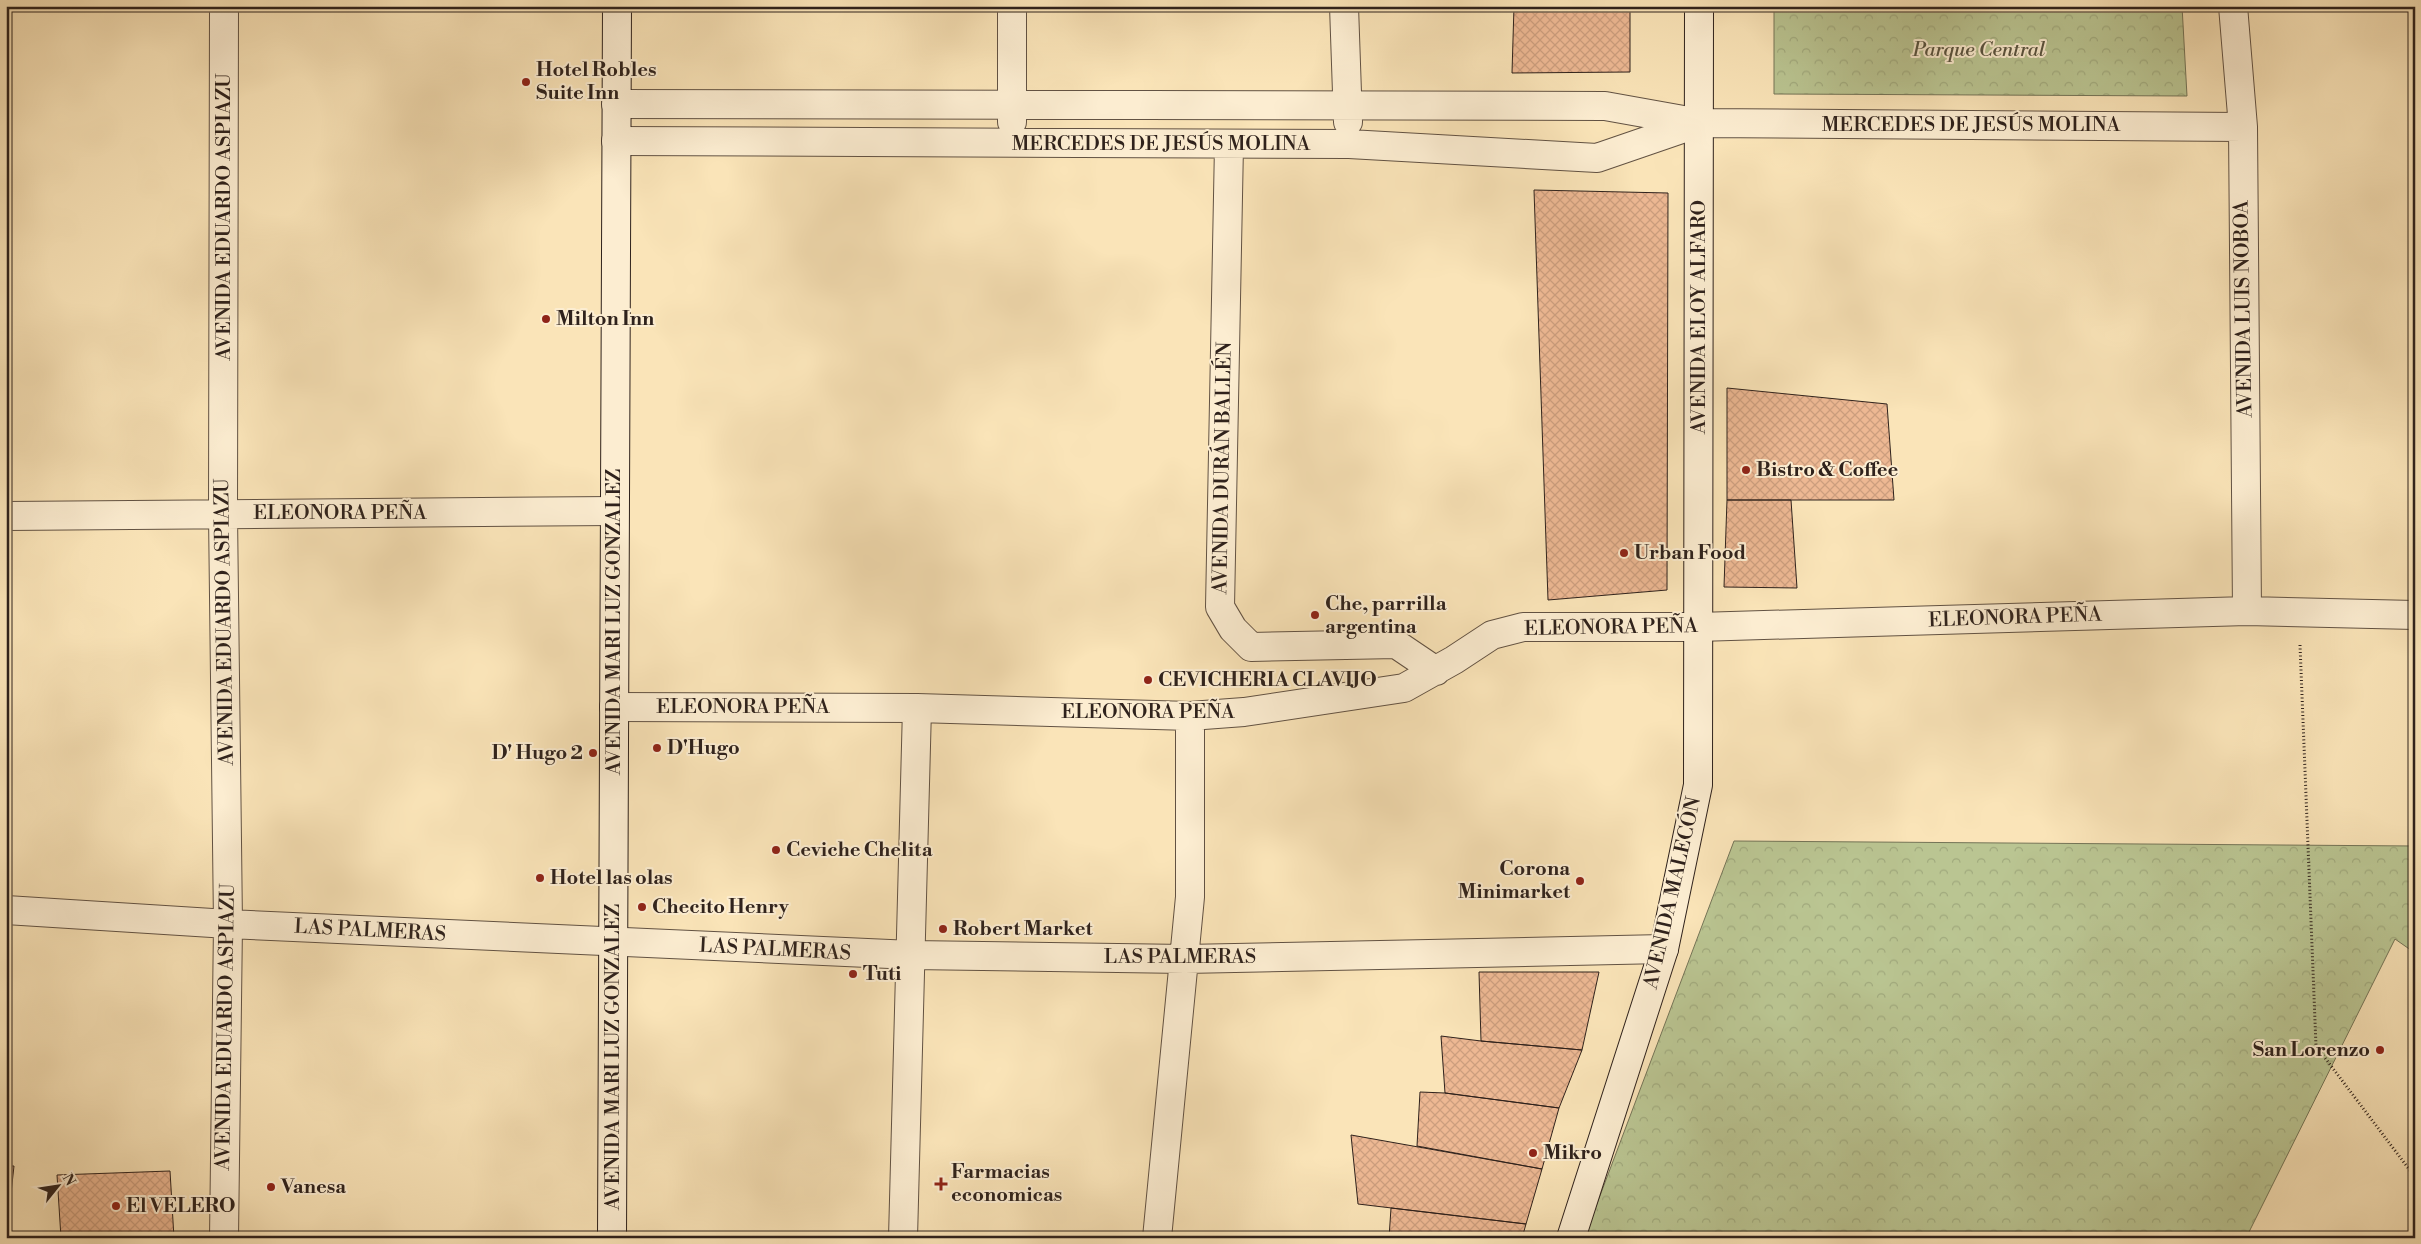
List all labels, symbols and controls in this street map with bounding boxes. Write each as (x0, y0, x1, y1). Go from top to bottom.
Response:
park label: Parque Central (1912, 38, 2046, 63)
place label: Hotel Robles Suite Inn (536, 58, 657, 106)
street label: AVENIDA EDUARDO ASPIAZU (212, 73, 237, 362)
marker: Hotel Robles Suite Inn (520, 76, 532, 88)
street label: MERCEDES DE JESÚS MOLINA (1822, 112, 2122, 138)
street label: MERCEDES DE JESÚS MOLINA (1012, 131, 1312, 157)
street label: AVENIDA LUIS NOBOA (2230, 199, 2258, 419)
street label: AVENIDA ELOY ALFARO (1687, 200, 1712, 435)
place label: Milton Inn (556, 307, 655, 332)
marker: Milton Inn (540, 313, 552, 325)
street label: AVENIDA DURÁN BALLÉN (1207, 341, 1238, 596)
place label: Bistro & Coffee (1756, 458, 1899, 483)
marker: Bistro & Coffee (1740, 464, 1752, 476)
street label: AVENIDA MARI LUZ GONZALEZ (602, 469, 627, 776)
street label: AVENIDA EDUARDO ASPIAZU (210, 478, 240, 767)
street label: ELEONORA PEÑA (253, 499, 428, 526)
place label: Urban Food (1634, 541, 1747, 566)
marker: Urban Food (1618, 547, 1630, 559)
place label: Che, parrilla argentina (1325, 592, 1447, 640)
street label: ELEONORA PEÑA (1928, 600, 2103, 634)
marker: Che, parrilla argentina (1309, 609, 1321, 621)
street label: ELEONORA PEÑA (1524, 612, 1699, 642)
place label: CEVICHERIA CLAVIJO (1158, 668, 1377, 693)
marker: CEVICHERIA CLAVIJO (1142, 674, 1154, 686)
street label: ELEONORA PEÑA (656, 693, 831, 720)
street label: ELEONORA PEÑA (1061, 698, 1236, 725)
place label: D'Hugo (667, 736, 740, 761)
place label: D' Hugo 2 (491, 741, 583, 766)
marker: D'Hugo (651, 742, 663, 754)
marker: D' Hugo 2 (587, 747, 599, 759)
street label: AVENIDA MALECÓN (1638, 794, 1707, 993)
place label: Ceviche Chelita (786, 838, 933, 863)
marker: Ceviche Chelita (770, 844, 782, 856)
place label: Corona Minimarket (1458, 857, 1571, 905)
place label: Hotel las olas (550, 866, 673, 891)
marker: Hotel las olas (534, 872, 546, 884)
marker: Corona Minimarket (1574, 875, 1586, 887)
street label: AVENIDA EDUARDO ASPIAZU (211, 883, 241, 1172)
place label: Checito Henry (652, 895, 790, 920)
marker: Checito Henry (636, 901, 648, 913)
street label: AVENIDA MARI LUZ GONZALEZ (601, 904, 626, 1211)
street label: LAS PALMERAS (293, 915, 447, 947)
place label: Robert Market (953, 917, 1093, 942)
marker: Robert Market (937, 923, 949, 935)
street label: LAS PALMERAS (698, 934, 852, 966)
street label: LAS PALMERAS (1104, 945, 1256, 970)
place label: Tuti (863, 962, 902, 987)
marker: Tuti (847, 968, 859, 980)
place label: San Lorenzo (2253, 1038, 2370, 1063)
marker: San Lorenzo (2374, 1044, 2386, 1056)
place label: Mikro (1543, 1141, 1602, 1166)
marker: Mikro (1527, 1147, 1539, 1159)
place label: Farmacias economicas (951, 1160, 1062, 1208)
north arrow (32, 1162, 82, 1212)
text: N (58, 1171, 79, 1189)
place label: Vanesa (280, 1175, 346, 1200)
marker: Farmacias economicas (935, 1178, 947, 1190)
marker: Vanesa (265, 1181, 277, 1193)
place label: El VELERO (126, 1194, 236, 1219)
marker: El VELERO (110, 1200, 122, 1212)

